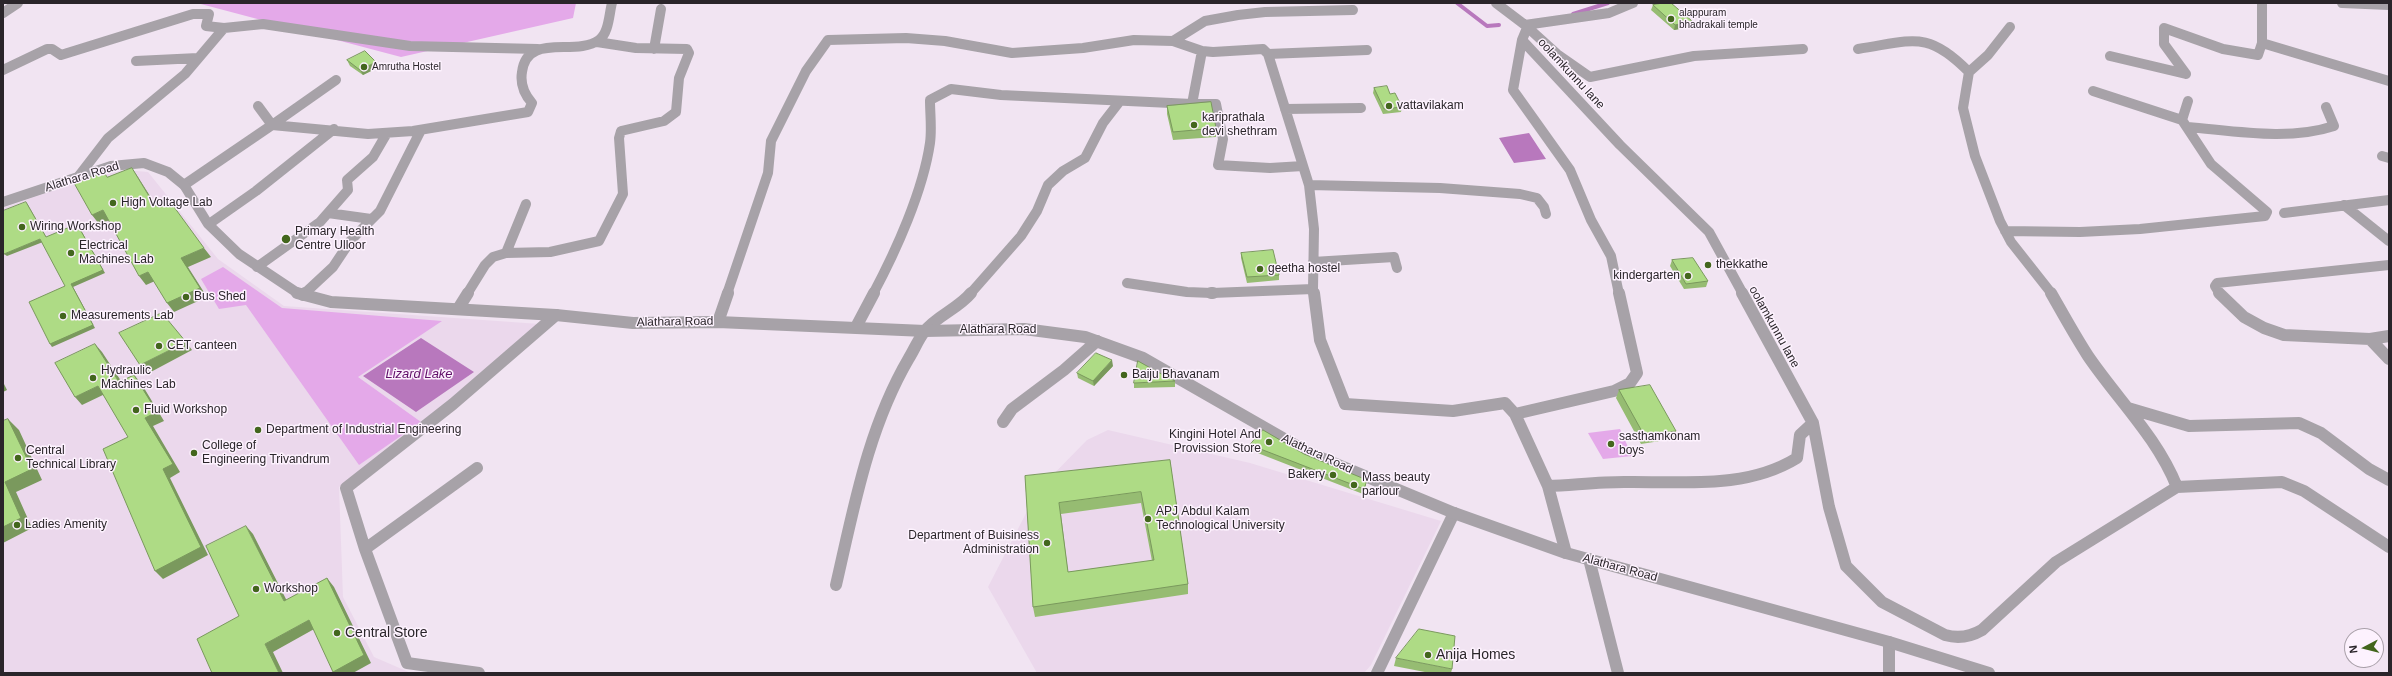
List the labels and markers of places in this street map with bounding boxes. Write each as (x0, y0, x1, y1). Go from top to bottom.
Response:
place label: alappuram bhadrakali temple (1679, 7, 1758, 30)
marker: alappuram bhadrakali temple (1666, 14, 1676, 24)
place label: Amrutha Hostel (372, 61, 441, 73)
marker: Amrutha Hostel (359, 62, 369, 72)
place label: vattavilakam (1397, 99, 1464, 113)
marker: vattavilakam (1384, 101, 1394, 111)
place label: kariprathala devi shethram (1202, 111, 1277, 139)
marker: kariprathala devi shethram (1189, 120, 1199, 130)
place label: High Voltage Lab (121, 196, 212, 210)
marker: High Voltage Lab (108, 198, 118, 208)
place label: Wiring Workshop (30, 220, 121, 234)
marker: Wiring Workshop (17, 222, 27, 232)
place label: Primary Health Centre Ulloor (295, 225, 374, 253)
marker: Primary Health Centre Ulloor (280, 233, 292, 245)
place label: Electrical Machines Lab (79, 239, 154, 267)
marker: Electrical Machines Lab (66, 248, 76, 258)
place label: thekkathe (1716, 258, 1768, 272)
marker: thekkathe (1703, 260, 1713, 270)
place label: geetha hostel (1268, 262, 1340, 276)
marker: geetha hostel (1255, 264, 1265, 274)
place label: kindergarten (1613, 269, 1680, 283)
marker: kindergarten (1683, 271, 1693, 281)
place label: Bus Shed (194, 290, 246, 304)
marker: Bus Shed (181, 292, 191, 302)
place label: Measurements Lab (71, 309, 174, 323)
marker: Measurements Lab (58, 311, 68, 321)
place label: CET canteen (167, 339, 237, 353)
marker: CET canteen (154, 341, 164, 351)
place label: Hydraulic Machines Lab (101, 364, 176, 392)
place label: Baiju Bhavanam (1132, 368, 1219, 382)
marker: Baiju Bhavanam (1119, 370, 1129, 380)
marker: Hydraulic Machines Lab (88, 373, 98, 383)
place label: Fluid Workshop (144, 403, 227, 417)
marker: Fluid Workshop (131, 405, 141, 415)
place label: Department of Industrial Engineering (266, 423, 461, 437)
marker: Department of Industrial Engineering (253, 425, 263, 435)
place label: Kingini Hotel And Provission Store (1169, 428, 1261, 456)
place label: sasthamkonam boys (1619, 430, 1700, 458)
marker: Kingini Hotel And Provission Store (1264, 437, 1274, 447)
place label: College of Engineering Trivandrum (202, 439, 330, 467)
marker: sasthamkonam boys (1606, 439, 1616, 449)
place label: Central Technical Library (26, 444, 116, 472)
marker: College of Engineering Trivandrum (189, 448, 199, 458)
marker: Central Technical Library (13, 453, 23, 463)
place label: Bakery (1288, 468, 1325, 482)
marker: Bakery (1328, 470, 1338, 480)
place label: Mass beauty parlour (1362, 471, 1430, 499)
marker: Mass beauty parlour (1349, 480, 1359, 490)
place label: APJ Abdul Kalam Technological University (1156, 505, 1285, 533)
marker: APJ Abdul Kalam Technological University (1143, 514, 1153, 524)
place label: Ladies Amenity (25, 518, 107, 532)
marker: Ladies Amenity (12, 520, 22, 530)
place label: Department of Buisiness Administration (908, 529, 1039, 557)
marker: Department of Buisiness Administration (1042, 538, 1052, 548)
place label: Workshop (264, 582, 318, 596)
marker: Workshop (251, 584, 261, 594)
place label: Central Store (345, 625, 427, 641)
marker: Central Store (332, 628, 342, 638)
place label: Anija Homes (1436, 647, 1515, 663)
marker: Anija Homes (1423, 650, 1433, 660)

